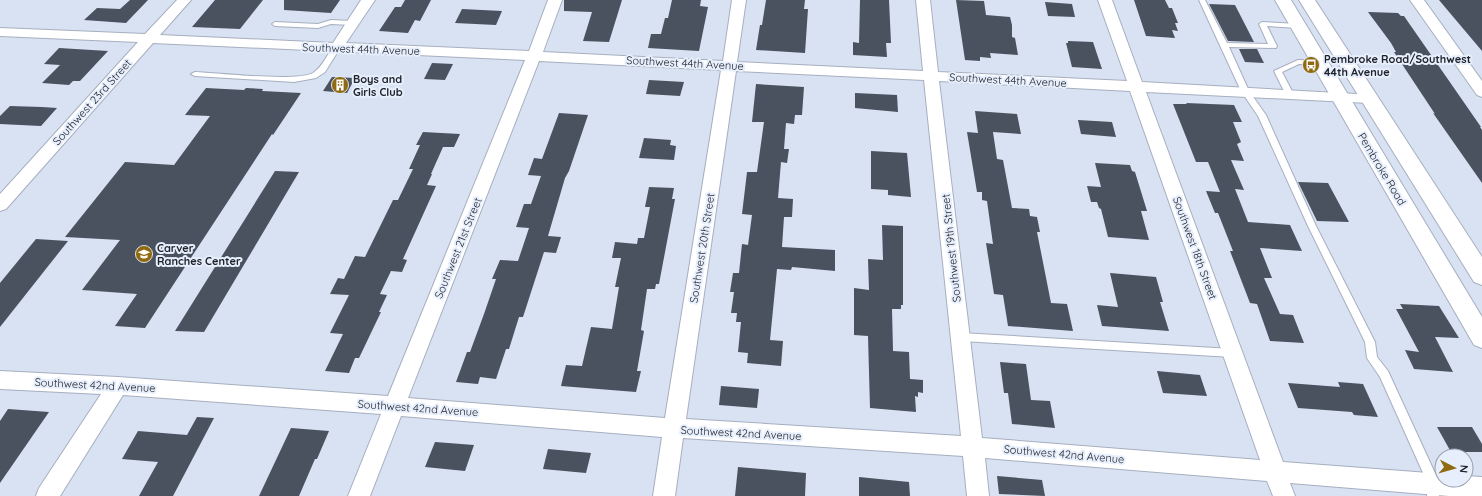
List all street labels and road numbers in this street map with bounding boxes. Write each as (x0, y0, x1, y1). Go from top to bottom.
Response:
street label: Southwest 44th Avenue (302, 40, 420, 58)
street label: Southwest 44th Avenue (626, 53, 744, 73)
street label: Southwest 23rd Street (50, 56, 135, 148)
street label: Southwest 44th Avenue (949, 70, 1067, 90)
street label: Pembroke Road (1355, 130, 1409, 208)
street label: Southwest 20th Street (686, 192, 718, 304)
street label: Southwest 19th Street (938, 193, 964, 303)
street label: Southwest 21st Street (431, 195, 485, 300)
street label: Southwest 18th Street (1170, 195, 1220, 302)
street label: Southwest 42nd Avenue (34, 375, 156, 395)
street label: Southwest 42nd Avenue (357, 397, 479, 419)
street label: Southwest 42nd Avenue (680, 423, 802, 443)
street label: Southwest 42nd Avenue (1003, 442, 1125, 466)

